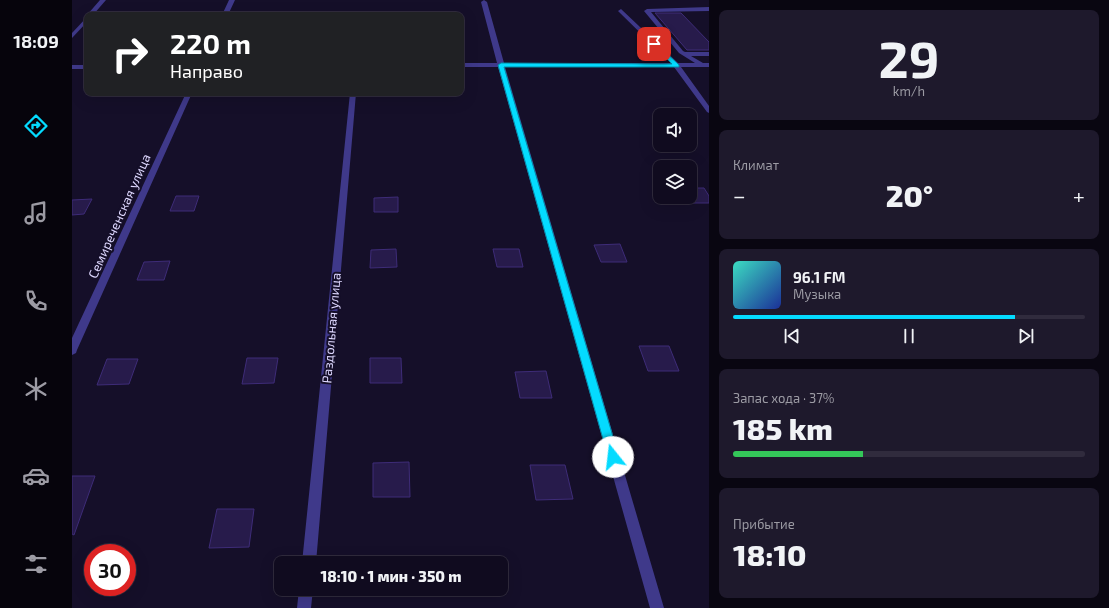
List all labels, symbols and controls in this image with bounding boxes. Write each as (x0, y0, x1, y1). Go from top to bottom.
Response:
text: 220 m (170, 26, 251, 60)
text: 29 (879, 26, 939, 88)
pin (637, 27, 671, 61)
icon: right (104, 28, 156, 80)
text: 18:09 (13, 30, 59, 52)
icon: arrive (643, 33, 665, 55)
text: Направо (170, 60, 243, 82)
text: km/h (893, 83, 925, 99)
map controls (653, 108, 697, 204)
button: sound (653, 108, 697, 152)
icon: directions (22, 112, 50, 140)
street label: Семиреченская улица (84, 151, 154, 281)
text: Климат (733, 157, 779, 173)
button: layers (653, 160, 697, 204)
text: 20° (886, 177, 933, 213)
text: − (733, 182, 746, 208)
text: + (1073, 182, 1085, 208)
icon: music (22, 199, 50, 227)
text: 96.1 FM (793, 268, 846, 286)
street label: Раздольная улица (318, 272, 344, 384)
text: Музыка (793, 286, 841, 302)
icon: phone (22, 287, 50, 315)
icon: previous (781, 325, 803, 347)
icon: pause (898, 325, 920, 347)
icon: next (1015, 325, 1037, 347)
icon: climate (22, 375, 50, 403)
text: Запас хода · 37% (733, 390, 834, 406)
text: 185 km (733, 410, 833, 446)
position arrow (592, 436, 634, 478)
icon: car (22, 462, 50, 490)
text: Прибытие (733, 516, 795, 532)
text: 18:10 (733, 536, 806, 572)
speed limit sign: 30 (84, 544, 136, 596)
icon: filters (22, 550, 50, 578)
text: 18:10 · 1 мин · 350 m (320, 567, 462, 585)

